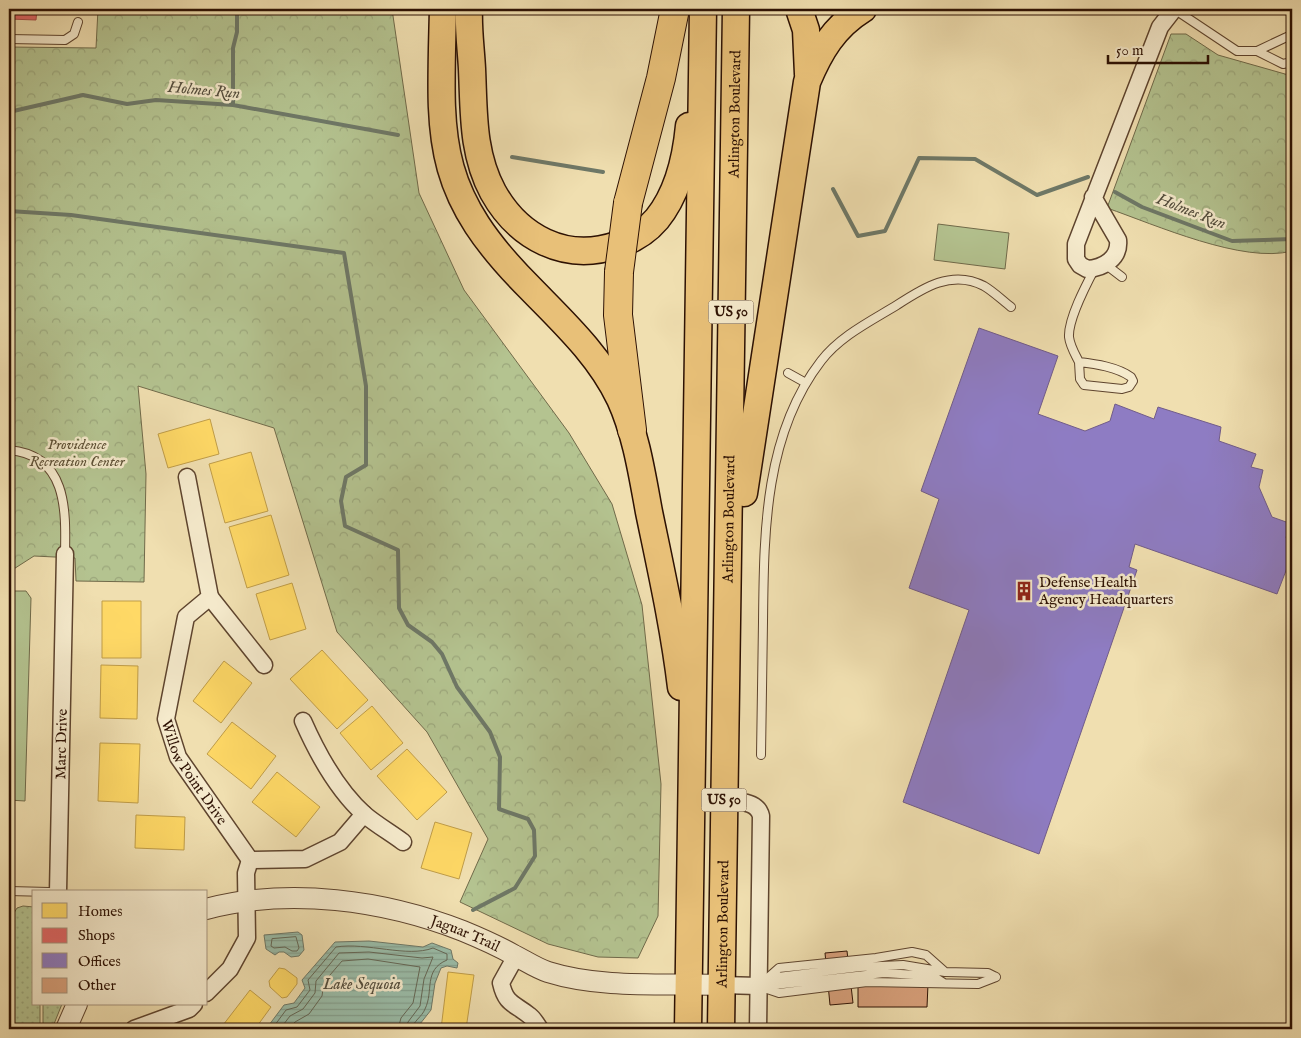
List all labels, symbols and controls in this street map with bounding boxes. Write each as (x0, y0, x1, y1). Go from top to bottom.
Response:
scale bar (1108, 32, 1208, 64)
text: 50 m (1116, 41, 1144, 60)
street label: Arlington Boulevard (724, 49, 745, 179)
water label: Holmes Run (166, 78, 241, 104)
water label: Holmes Run (1153, 189, 1228, 234)
road number: US 50 (708, 300, 754, 324)
park label: Providence Recreation Center (29, 435, 126, 471)
street label: Arlington Boulevard (718, 454, 739, 584)
place label: Defense Health Agency Headquarters (1038, 573, 1173, 609)
building icon: Defense Health Agency Headquarters (1013, 580, 1035, 602)
street label: Marc Drive (51, 708, 71, 780)
street label: Willow Point Drive (157, 717, 232, 828)
road number: US 50 (702, 788, 746, 812)
street label: Arlington Boulevard (712, 859, 733, 989)
legend (32, 890, 208, 1006)
text: Homes (78, 902, 122, 921)
street label: Jaguar Trail (426, 910, 504, 956)
text: Shops (78, 926, 115, 945)
text: Offices (78, 952, 121, 971)
water label: Lake Sequoia (322, 975, 401, 995)
text: Other (78, 976, 116, 995)

